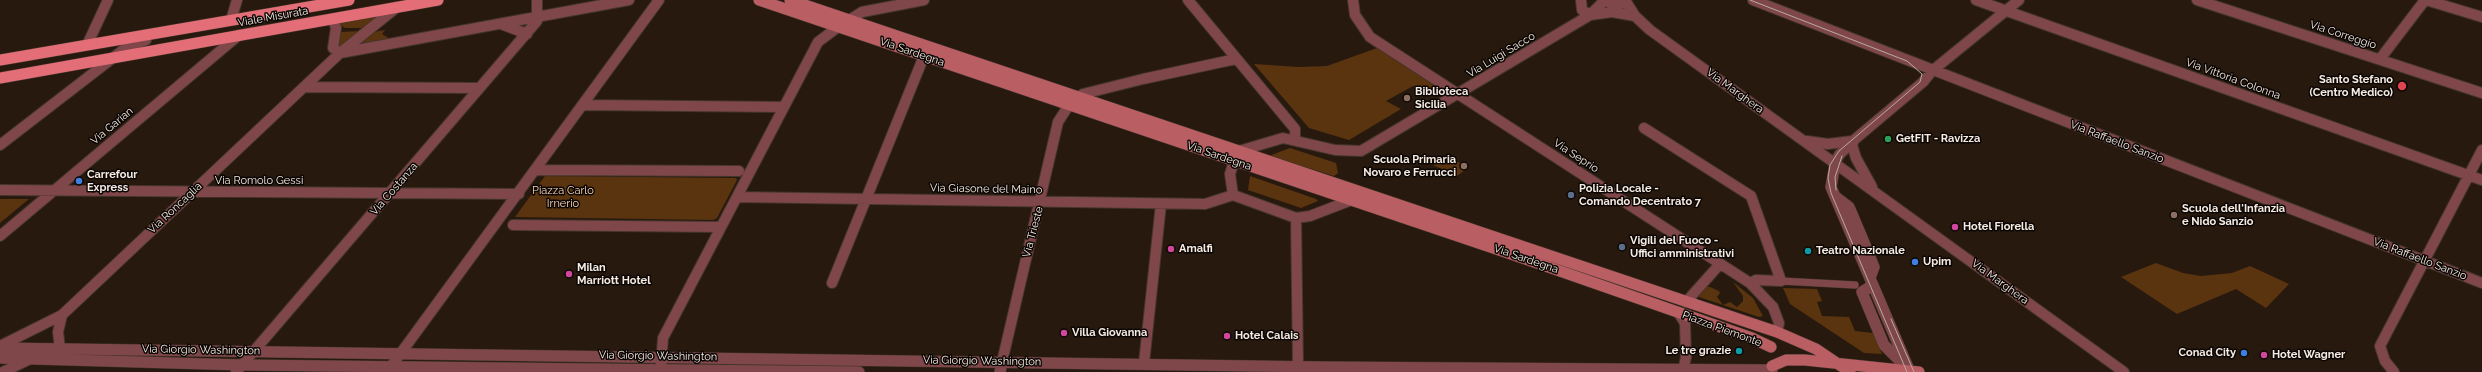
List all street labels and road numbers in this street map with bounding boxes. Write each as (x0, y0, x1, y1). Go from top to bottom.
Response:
street label: Viale Misurata (237, 4, 309, 30)
street label: Via Correggio (2308, 18, 2378, 52)
street label: Via Luigi Sacco (1465, 29, 1537, 81)
street label: Via Sardegna (878, 35, 946, 69)
street label: Via Vittoria Colonna (2184, 56, 2282, 102)
street label: Via Marghera (1704, 66, 1766, 116)
street label: Via Garian (88, 104, 136, 148)
street label: Via Raffaello Sanzio (2068, 118, 2166, 166)
street label: Via Seprio (1551, 136, 1601, 176)
street label: Via Sardegna (1185, 139, 1253, 173)
street label: Via Costanza (368, 160, 420, 218)
street label: Via Romolo Gessi (215, 174, 303, 188)
street label: Via Roncaglia (145, 180, 205, 236)
street label: Via Giasone del Maino (930, 181, 1042, 197)
street label: Via Trieste (1020, 205, 1046, 259)
street label: Via Raffaello Sanzio (2371, 235, 2469, 283)
street label: Via Sardegna (1492, 242, 1560, 276)
street label: Via Marghera (1969, 257, 2031, 307)
street label: Piazza Piemonte (1680, 308, 1764, 350)
street label: Via Giorgio Washington (142, 342, 260, 358)
street label: Via Giorgio Washington (599, 348, 717, 364)
street label: Via Giorgio Washington (923, 353, 1041, 369)

